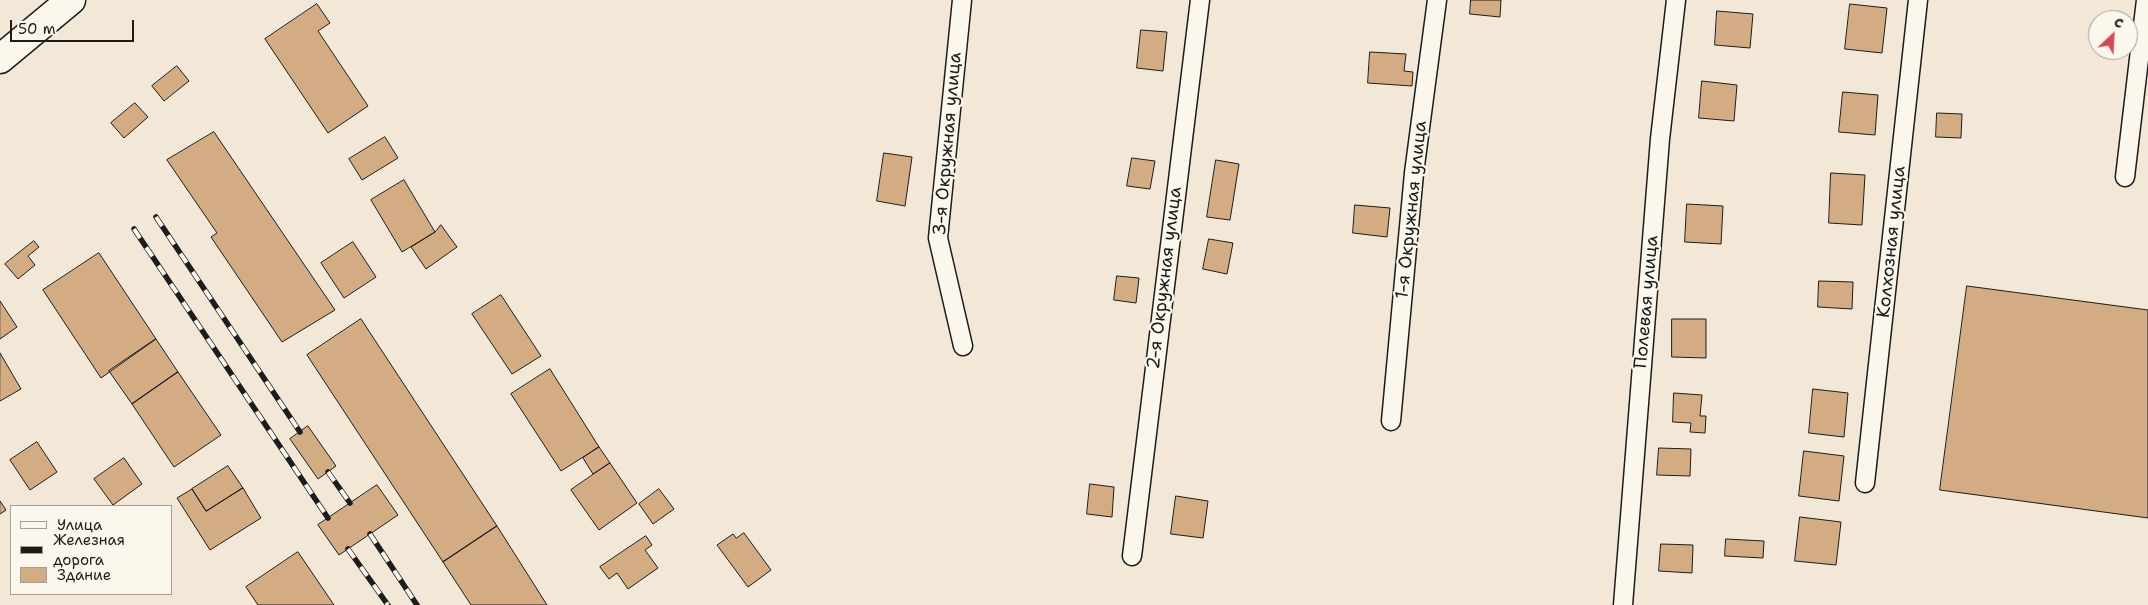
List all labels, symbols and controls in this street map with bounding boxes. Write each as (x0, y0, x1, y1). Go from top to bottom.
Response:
scale bar (12, 10, 136, 42)
north arrow (2088, 10, 2138, 60)
text: С (2111, 12, 2127, 32)
text: 50 m (18, 19, 56, 39)
street label: 3-я Окружная улица (929, 51, 967, 237)
street label: 1-я Окружная улица (1392, 120, 1432, 300)
street label: Колхозная улица (1873, 165, 1911, 319)
street label: 2-я Окружная улица (1143, 186, 1187, 370)
street label: Полевая улица (1630, 234, 1664, 370)
legend (10, 505, 172, 595)
text: Улица (57, 515, 102, 535)
text: Железная дорога (53, 530, 125, 570)
text: Здание (57, 565, 111, 585)

